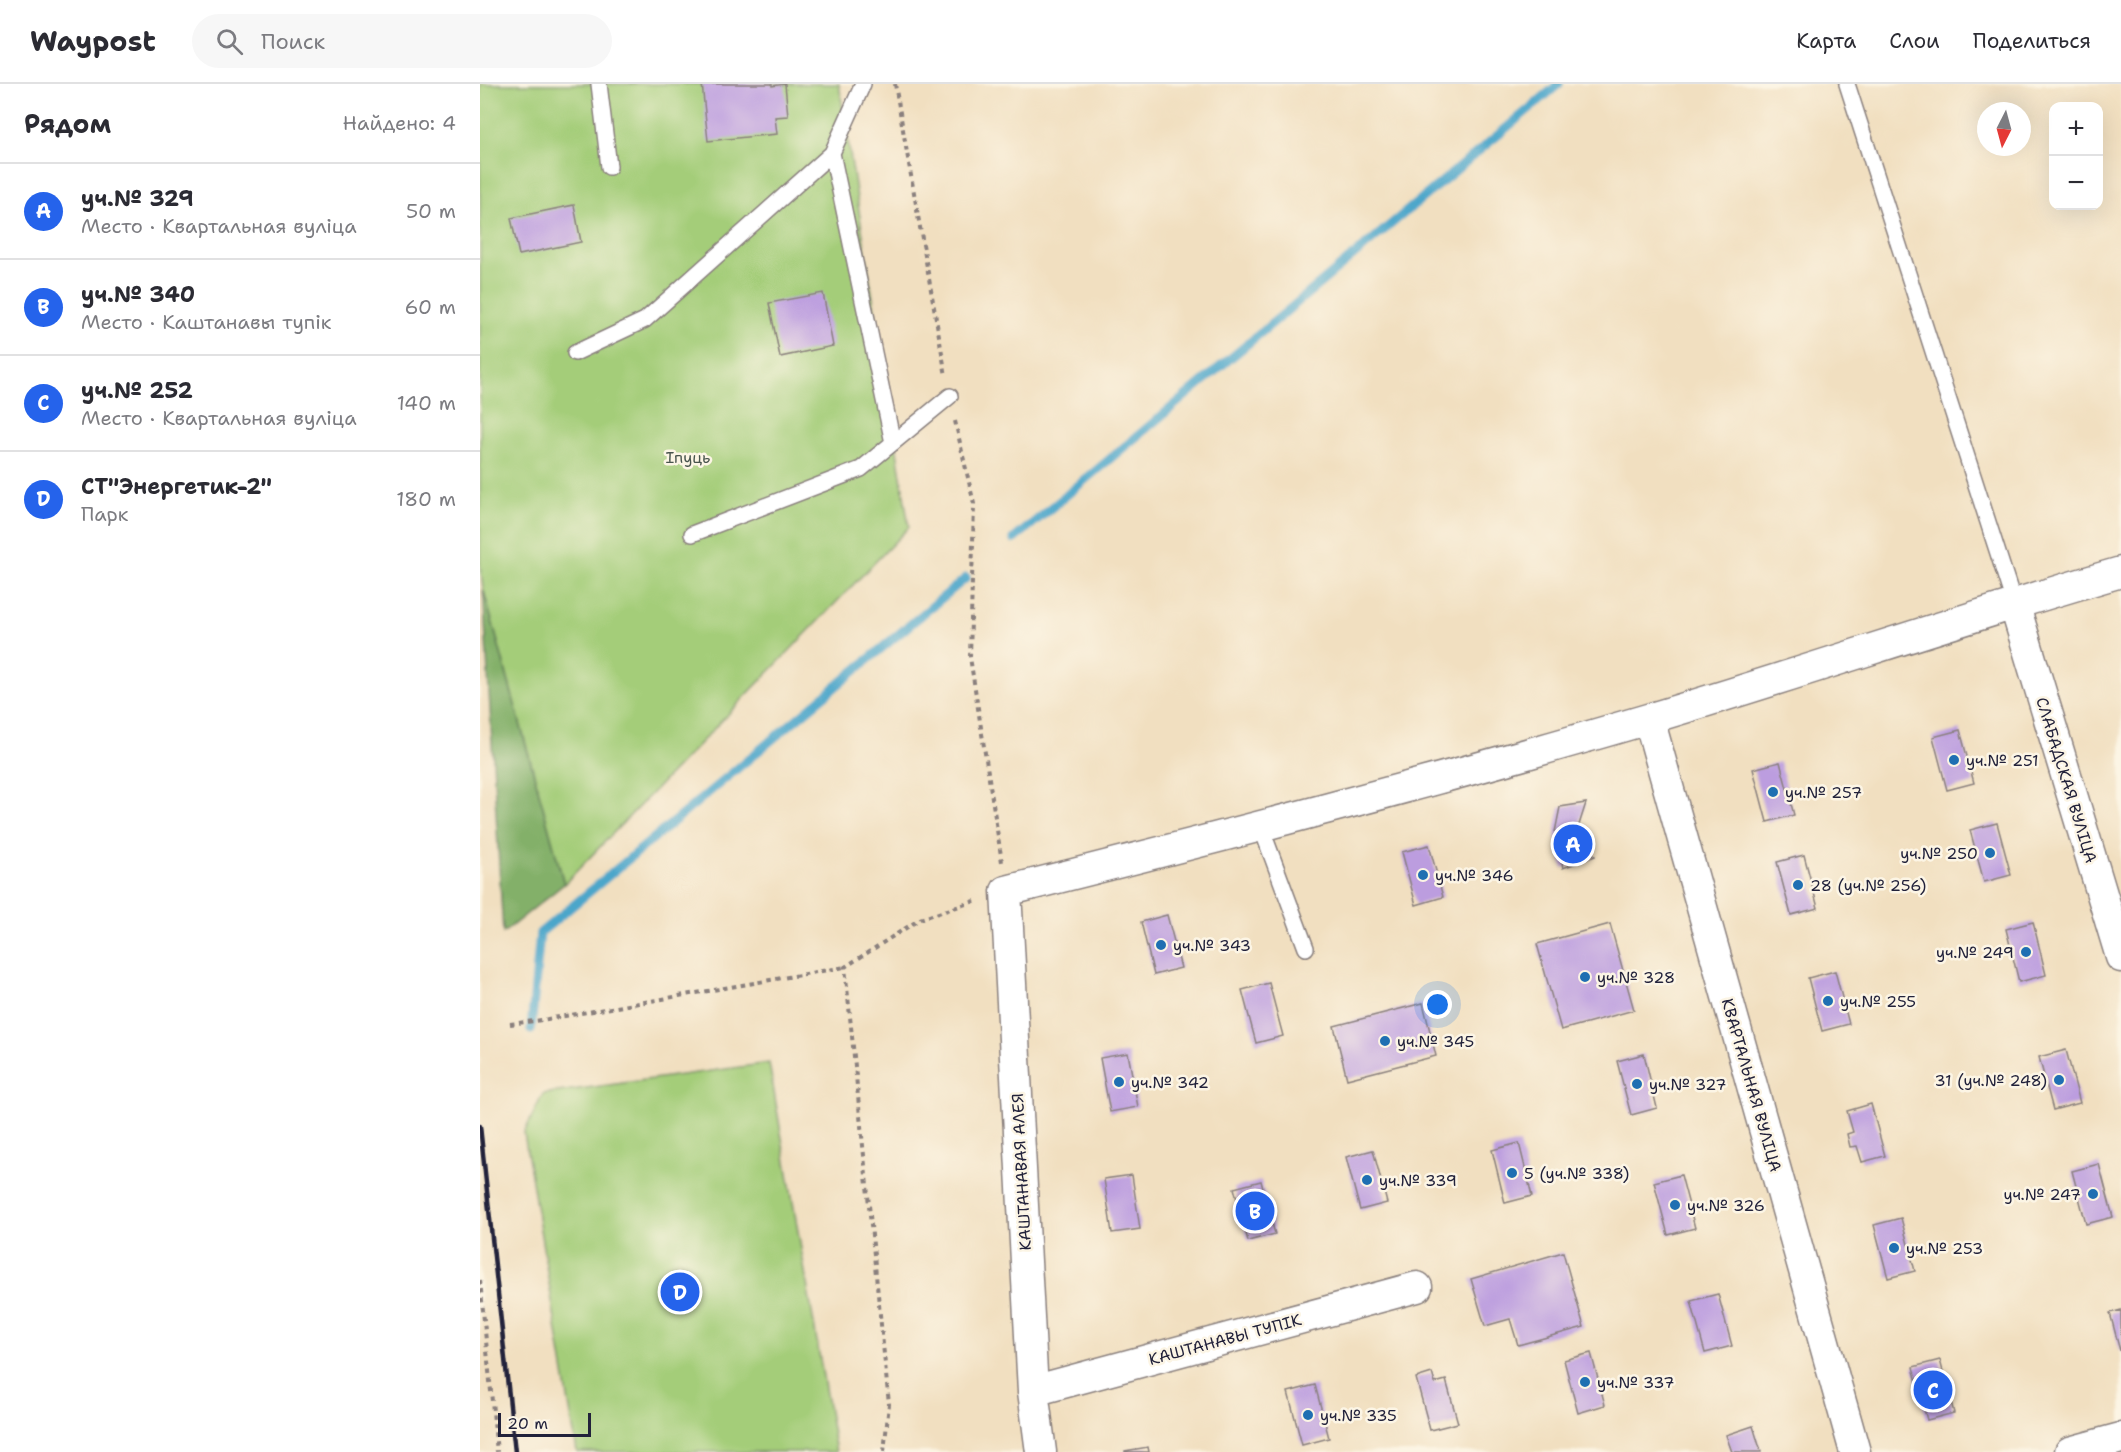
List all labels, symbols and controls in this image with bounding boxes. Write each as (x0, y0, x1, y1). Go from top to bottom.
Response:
search box (192, 14, 612, 68)
text: Waypost (30, 22, 156, 60)
icon: search (213, 25, 246, 58)
text: Поиск (261, 27, 325, 56)
text: Карта (1796, 27, 1856, 55)
text: Слои (1889, 27, 1940, 55)
text: Поделиться (1973, 27, 2091, 55)
north arrow (1977, 102, 2031, 156)
map controls (2049, 102, 2103, 210)
button: + (2049, 102, 2103, 156)
text: Рядом (24, 106, 111, 141)
text: Найдено: 4 (343, 110, 456, 136)
button: − (2049, 156, 2103, 210)
text: уч.№ 329 (81, 184, 194, 213)
text: A (36, 198, 51, 224)
text: 50 m (406, 198, 456, 224)
text: Место · Квартальная вуліца (81, 213, 357, 239)
text: уч.№ 340 (81, 280, 195, 309)
text: B (37, 294, 50, 320)
text: 60 m (404, 294, 456, 320)
text: Место · Каштанавы тупік (81, 309, 331, 335)
text: уч.№ 252 (81, 376, 193, 405)
text: C (37, 390, 50, 416)
text: 140 m (397, 390, 456, 416)
text: Место · Квартальная вуліца (81, 405, 357, 431)
park label: Іпуць (666, 447, 710, 468)
text: СТ"Энергетик-2" (81, 472, 272, 501)
text: D (36, 486, 51, 512)
text: 180 m (396, 486, 456, 512)
text: Парк (81, 501, 128, 527)
street label: СЛАБАДСКАЯ ВУЛІЦА (2031, 695, 2102, 866)
place label: уч.№ 251 (1966, 750, 2039, 771)
marker: уч.№ 251 (1947, 753, 1961, 767)
place label: уч.№ 257 (1785, 782, 1862, 803)
marker: уч.№ 257 (1766, 785, 1780, 799)
pin: A (1554, 822, 1592, 867)
place label: уч.№ 250 (1900, 843, 1978, 864)
marker: уч.№ 250 (1983, 846, 1997, 860)
place label: уч.№ 346 (1435, 865, 1514, 886)
marker: уч.№ 346 (1416, 868, 1430, 882)
place label: 28 (уч.№ 256) (1810, 875, 1926, 896)
marker: 28 (уч.№ 256) (1791, 878, 1805, 892)
place label: уч.№ 343 (1173, 935, 1251, 956)
marker: уч.№ 343 (1154, 938, 1168, 952)
place label: уч.№ 249 (1936, 942, 2014, 963)
marker: уч.№ 249 (2019, 945, 2033, 959)
place label: уч.№ 328 (1597, 967, 1675, 988)
marker: уч.№ 328 (1578, 970, 1592, 984)
your location (1423, 990, 1452, 1019)
place label: уч.№ 255 (1840, 991, 1916, 1012)
marker: уч.№ 255 (1821, 994, 1835, 1008)
street label: КВАРТАЛЬНАЯ ВУЛІЦА (1717, 996, 1786, 1174)
place label: уч.№ 345 (1397, 1031, 1474, 1052)
marker: уч.№ 345 (1378, 1034, 1392, 1048)
place label: 31 (уч.№ 248) (1935, 1070, 2047, 1091)
place label: уч.№ 342 (1131, 1072, 1209, 1093)
marker: 31 (уч.№ 248) (2052, 1073, 2066, 1087)
place label: уч.№ 327 (1649, 1074, 1726, 1095)
marker: уч.№ 342 (1112, 1075, 1126, 1089)
marker: уч.№ 327 (1630, 1077, 1644, 1091)
street label: КАШТАНАВАЯ АЛЕЯ (1007, 1093, 1036, 1251)
place label: 5 (уч.№ 338) (1524, 1163, 1629, 1184)
marker: 5 (уч.№ 338) (1505, 1166, 1519, 1180)
place label: уч.№ 339 (1379, 1170, 1457, 1191)
marker: уч.№ 339 (1360, 1173, 1374, 1187)
place label: уч.№ 247 (2003, 1184, 2081, 1205)
marker: уч.№ 247 (2086, 1187, 2100, 1201)
pin: B (1236, 1188, 1274, 1234)
place label: уч.№ 326 (1687, 1195, 1765, 1216)
marker: уч.№ 326 (1668, 1198, 1682, 1212)
place label: уч.№ 253 (1906, 1238, 1983, 1259)
marker: уч.№ 253 (1887, 1241, 1901, 1255)
pin: D (660, 1270, 700, 1314)
street label: КАШТАНАВЫ ТУПІК (1146, 1309, 1304, 1370)
pin: C (1914, 1368, 1952, 1412)
place label: уч.№ 337 (1597, 1372, 1674, 1393)
marker: уч.№ 337 (1578, 1375, 1592, 1389)
place label: уч.№ 335 (1320, 1405, 1397, 1426)
marker: уч.№ 335 (1301, 1408, 1315, 1422)
scale bar (498, 1410, 591, 1438)
text: 20 m (507, 1413, 548, 1434)

